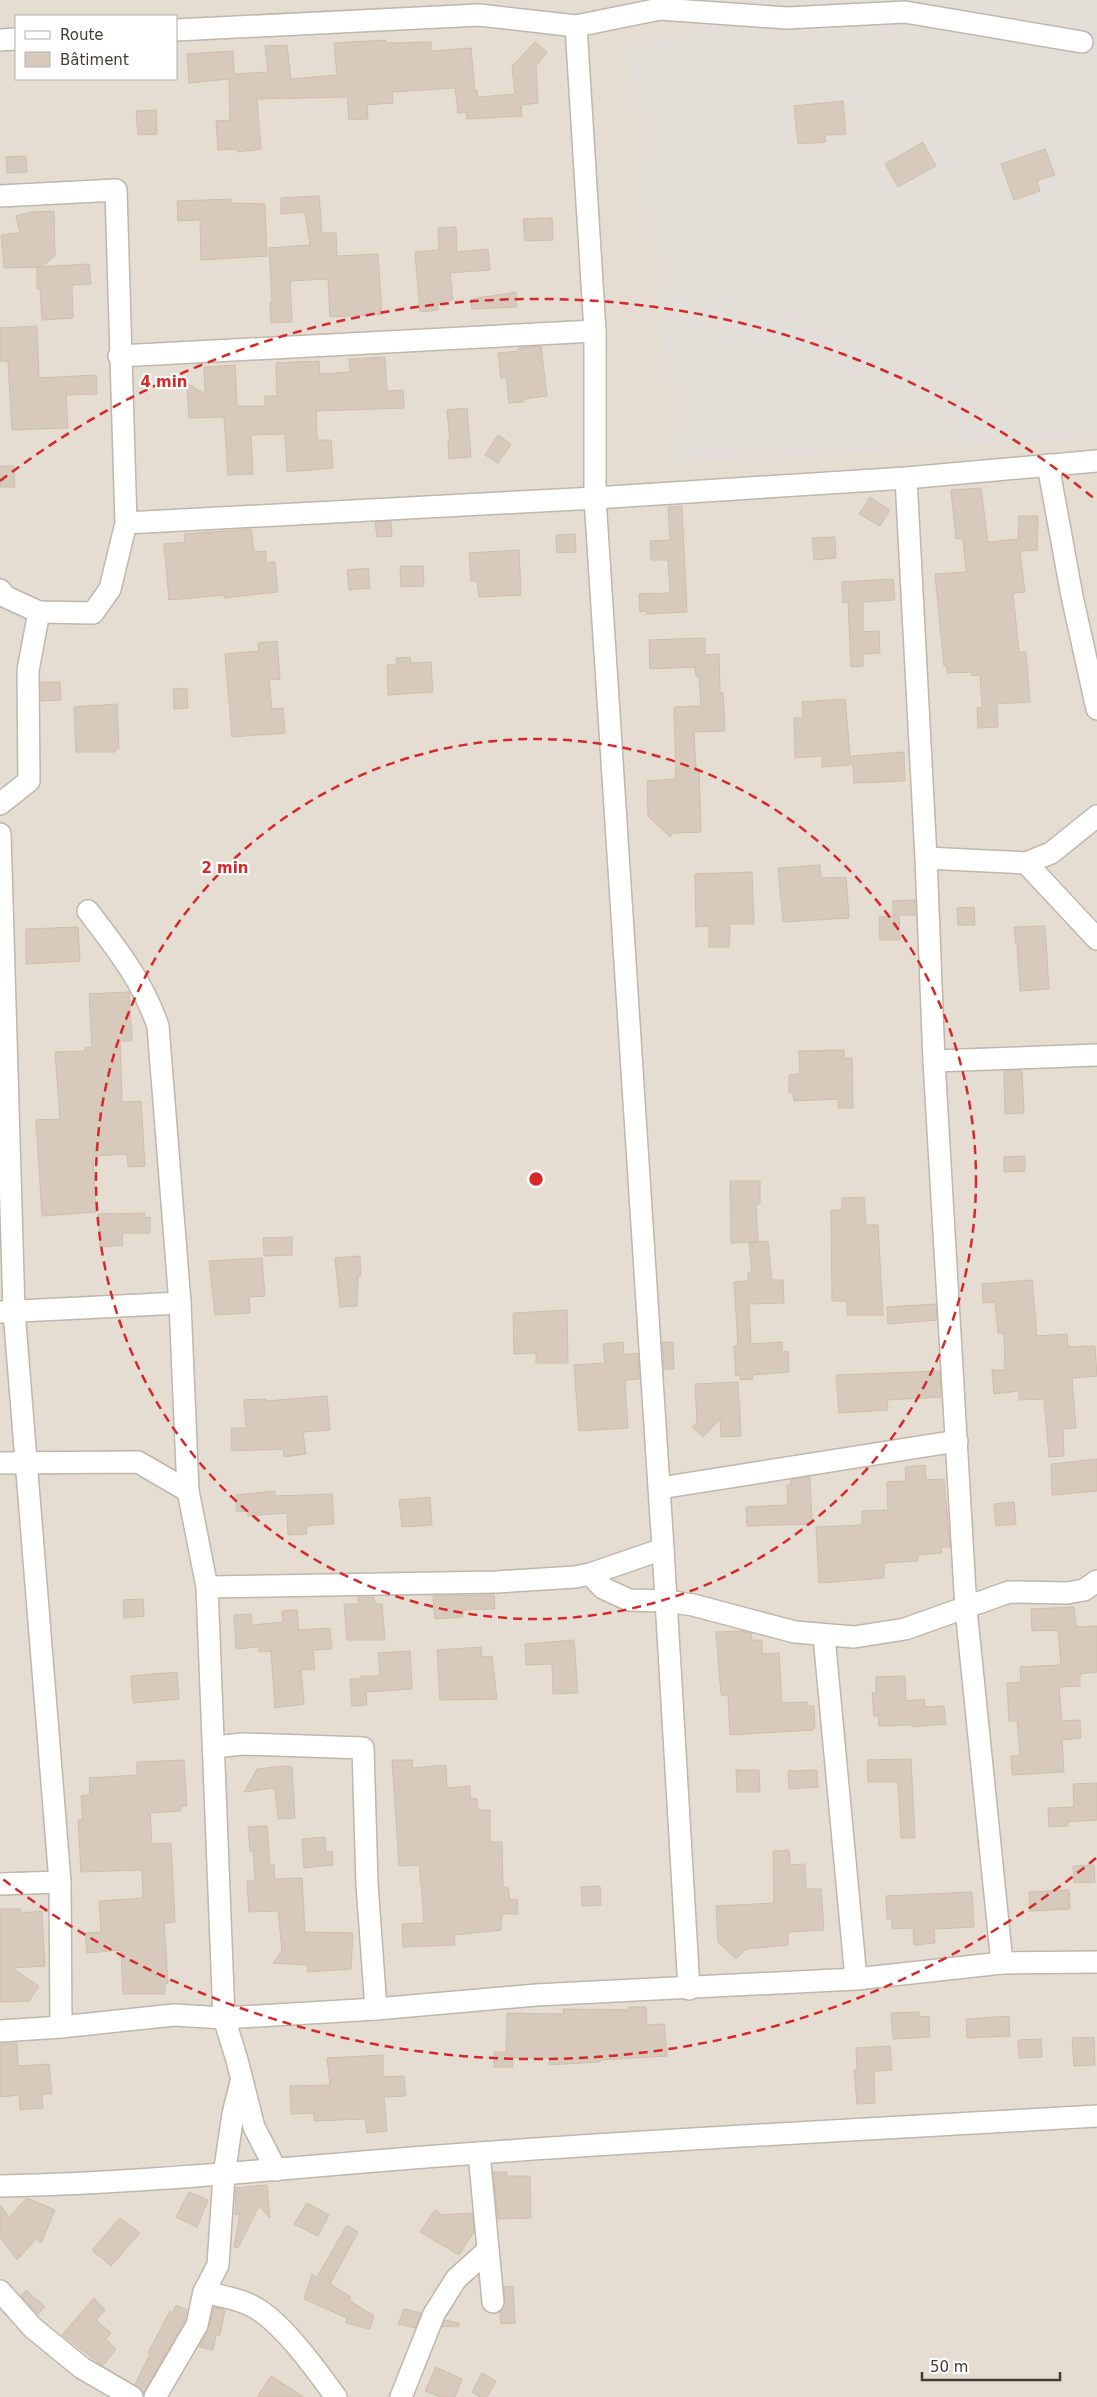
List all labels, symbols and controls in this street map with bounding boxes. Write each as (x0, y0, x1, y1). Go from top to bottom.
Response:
legend (15, 15, 178, 80)
text: Route (60, 26, 104, 44)
text: Bâtiment (60, 51, 129, 69)
text: 4 min (140, 373, 188, 391)
text: 2 min (201, 859, 249, 877)
centre of rings (527, 1170, 545, 1188)
scale bar (922, 2350, 1060, 2382)
text: 50 m (930, 2358, 968, 2376)

